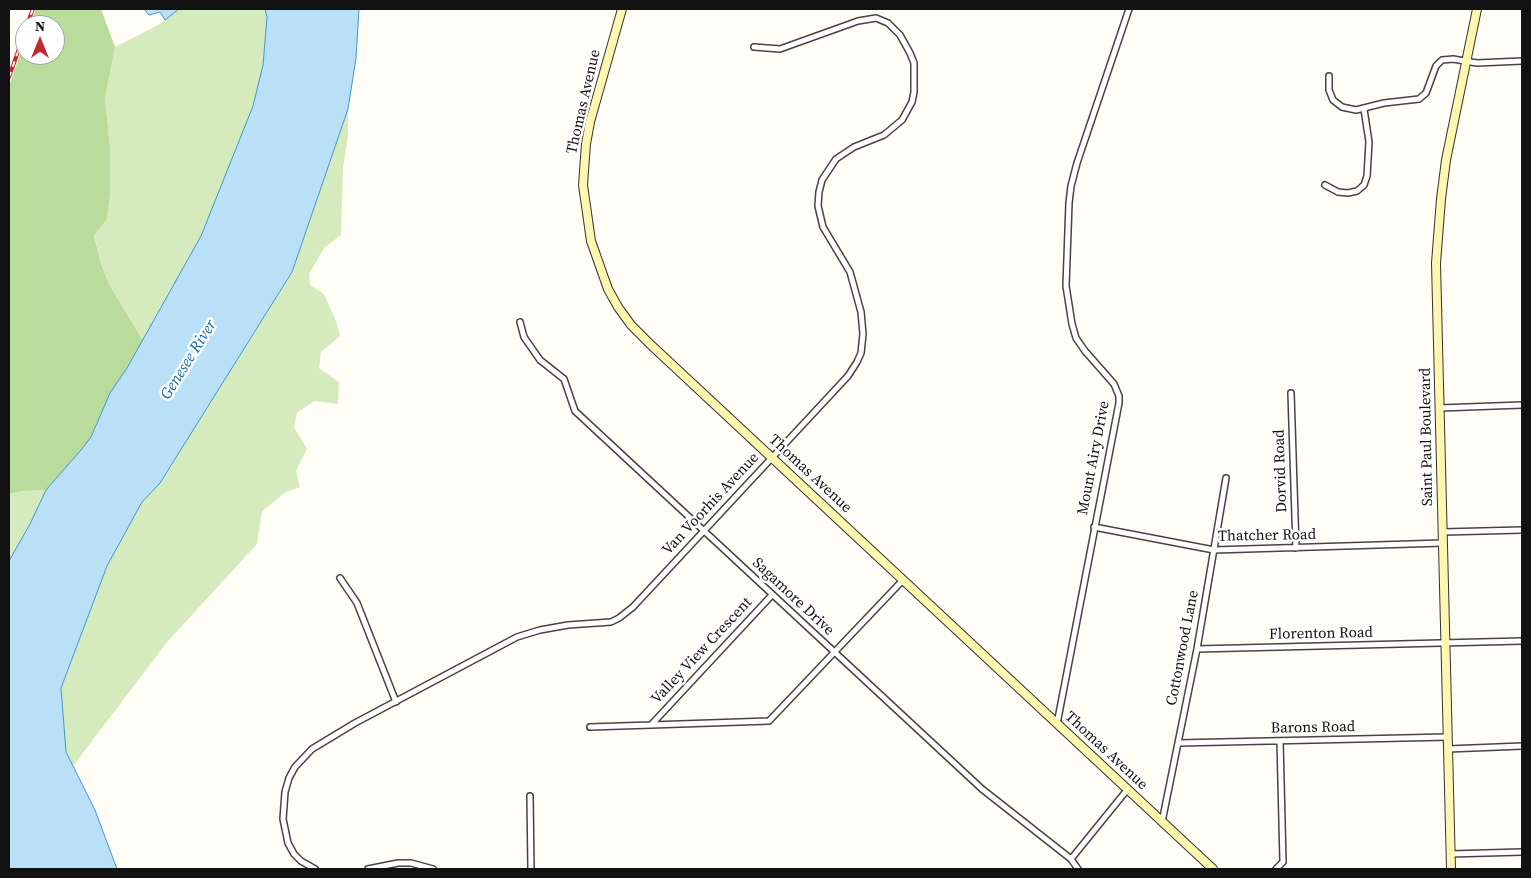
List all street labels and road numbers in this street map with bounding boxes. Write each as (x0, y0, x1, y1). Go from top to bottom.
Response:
street label: Thomas Avenue (563, 48, 605, 156)
street label: Saint Paul Boulevard (1417, 368, 1437, 506)
street label: Mount Airy Drive (1074, 399, 1114, 517)
street label: Dorvid Road (1271, 429, 1291, 513)
street label: Thomas Avenue (765, 431, 855, 517)
street label: Van Voorhis Avenue (659, 449, 763, 559)
street label: Thatcher Road (1218, 526, 1316, 546)
street label: Sagamore Drive (748, 554, 838, 640)
street label: Cottonwood Lane (1163, 589, 1203, 707)
street label: Valley View Crescent (648, 594, 756, 708)
street label: Florenton Road (1269, 624, 1373, 644)
street label: Thomas Avenue (1061, 708, 1151, 794)
street label: Barons Road (1271, 718, 1355, 738)

